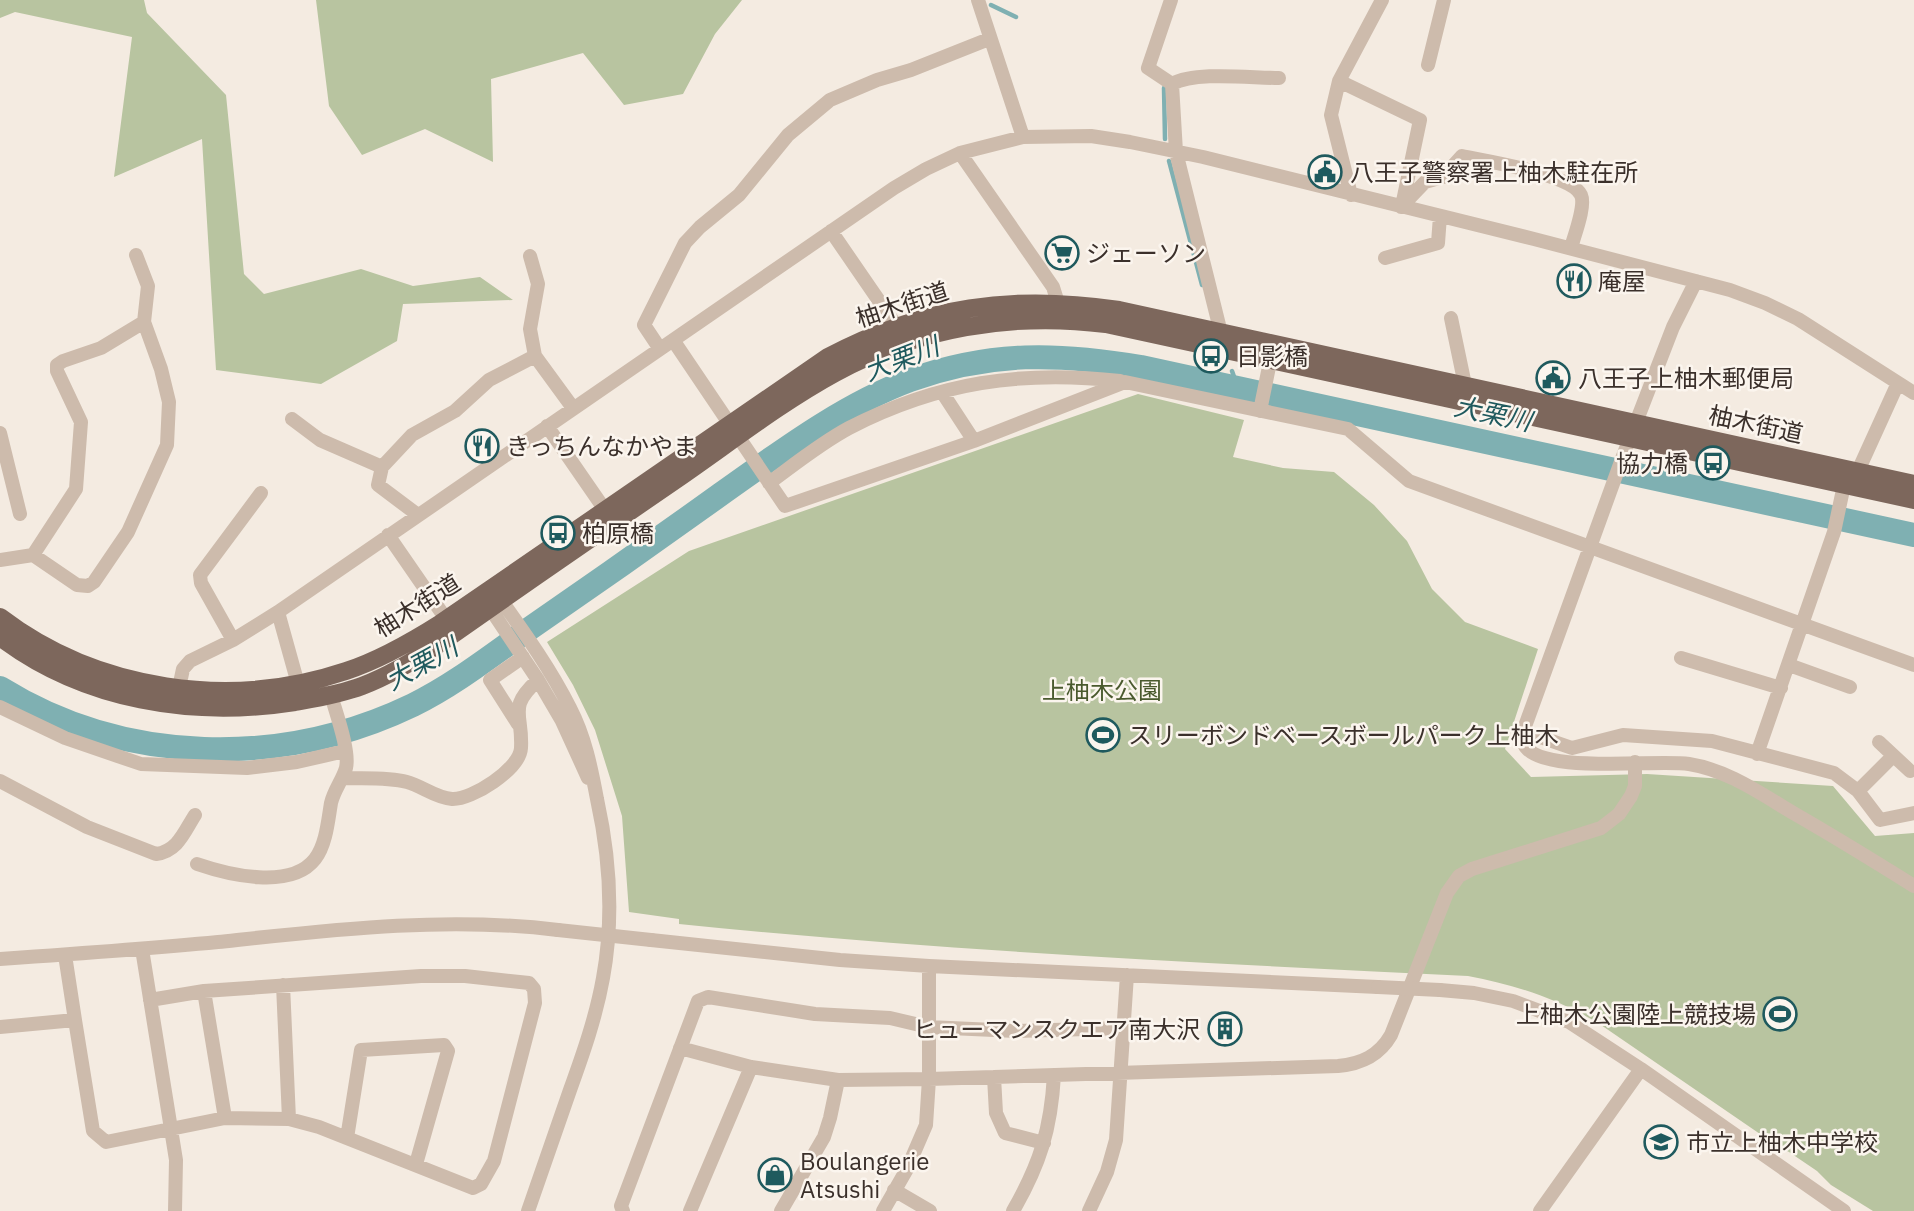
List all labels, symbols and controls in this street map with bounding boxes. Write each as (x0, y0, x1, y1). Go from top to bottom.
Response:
public building icon: 八王子警察署上柚木駐在所 (1306, 153, 1344, 191)
place label: 八王子警察署上柚木駐在所 (1350, 156, 1638, 188)
supermarket icon: ジェーソン (1043, 234, 1081, 272)
place label: ジェーソン (1086, 237, 1206, 269)
restaurant icon: 庵屋 (1555, 262, 1593, 300)
place label: 庵屋 (1598, 265, 1646, 297)
street label: 柚木街道 (851, 274, 953, 334)
water label: 大栗川 (858, 327, 946, 388)
bus stop icon: 日影橋 (1192, 337, 1230, 375)
place label: 日影橋 (1236, 340, 1308, 372)
public building icon: 八王子上柚木郵便局 (1534, 359, 1572, 397)
place label: 八王子上柚木郵便局 (1578, 362, 1794, 394)
water label: 大栗川 (1451, 388, 1538, 438)
street label: 柚木街道 (1706, 398, 1806, 450)
restaurant icon: きっちんなかやま (463, 427, 501, 465)
place label: きっちんなかやま (506, 430, 697, 462)
bus stop icon: 協力橋 (1694, 444, 1732, 482)
place label: 協力橋 (1616, 447, 1688, 479)
bus stop icon: 柏原橋 (539, 514, 577, 552)
place label: 柏原橋 (582, 517, 654, 549)
street label: 柚木街道 (368, 566, 466, 644)
water label: 大栗川 (379, 628, 466, 697)
park label: 上柚木公園 (1042, 674, 1162, 706)
sports icon: スリーボンドベースボールパーク上柚木 (1084, 716, 1122, 754)
place label: スリーボンドベースボールパーク上柚木 (1128, 719, 1559, 751)
sports icon: 上柚木公園陸上競技場 (1761, 995, 1799, 1033)
place label: 上柚木公園陸上競技場 (1516, 998, 1756, 1030)
building icon: ヒューマンスクエア南大沢 (1206, 1010, 1244, 1048)
place label: ヒューマンスクエア南大沢 (912, 1013, 1200, 1045)
school or university icon: 市立上柚木中学校 (1642, 1123, 1680, 1161)
place label: 市立上柚木中学校 (1686, 1126, 1878, 1158)
place label: Boulangerie Atsushi (800, 1145, 929, 1205)
shop icon: Boulangerie Atsushi (756, 1156, 794, 1194)

